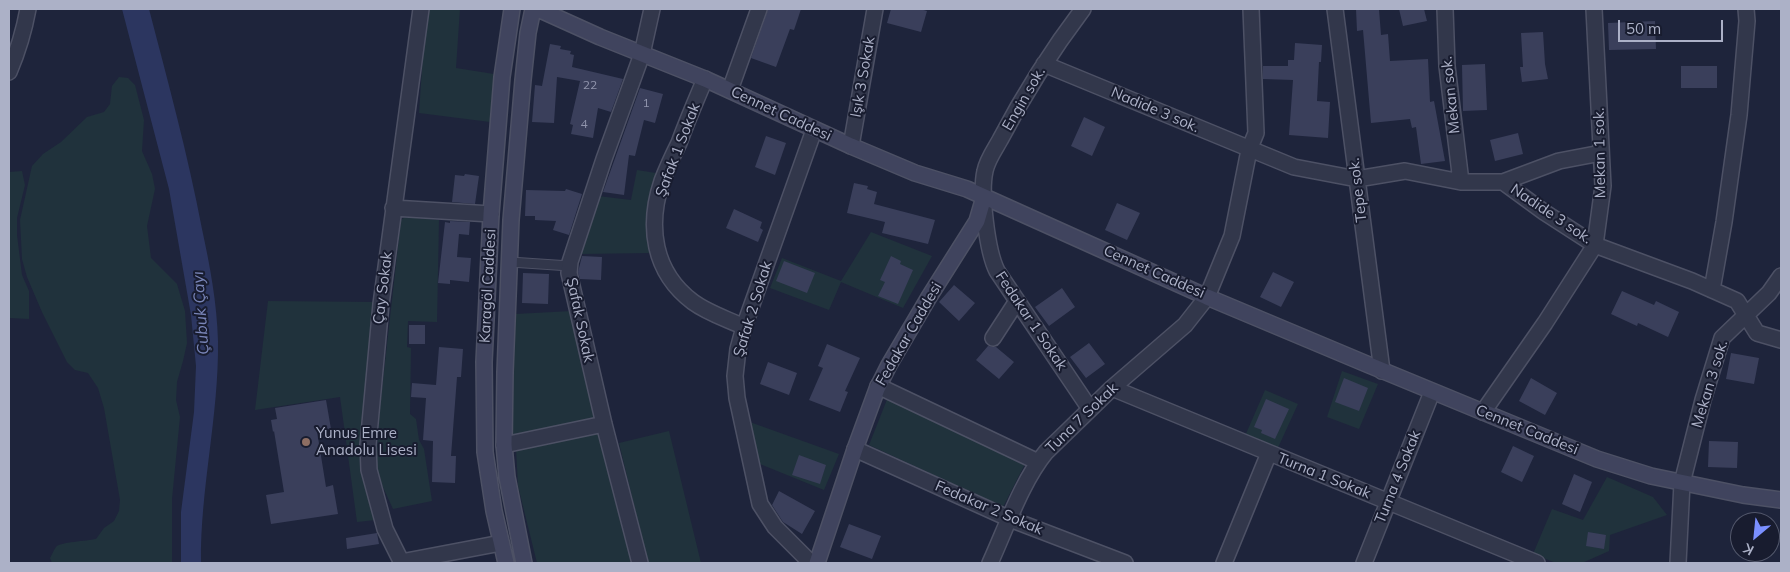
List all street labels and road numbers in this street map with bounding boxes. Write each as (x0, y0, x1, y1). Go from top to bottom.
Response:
street label: Işık 3 Sokak (847, 35, 879, 119)
street label: Mekan sok. (1438, 55, 1464, 135)
street label: Engin sok. (999, 64, 1049, 134)
street label: Cennet Caddesi (728, 83, 834, 145)
street label: Nadide 3 sok. (1108, 83, 1202, 137)
street label: Şafak 1 Sokak (652, 100, 704, 200)
street label: Mekan 1 sok. (1590, 108, 1610, 198)
street label: Tepe sok. (1345, 157, 1371, 223)
street label: Nadide 3 sok. (1507, 180, 1595, 248)
street label: Karagöl Caddesi (476, 229, 500, 343)
street label: Cennet Caddesi (1101, 242, 1207, 302)
street label: Çay Sokak (370, 251, 396, 325)
street label: Şafak 2 Sokak (730, 259, 776, 359)
street label: Fedakar 1 Sokak (991, 268, 1071, 374)
street label: Şafak Sokak (562, 276, 598, 364)
street label: Fedakar Caddesi (872, 279, 946, 389)
street label: Mekan 3 sok. (1688, 338, 1732, 430)
street label: Tuna 7 Sokak (1042, 379, 1122, 457)
street label: Cennet Caddesi (1473, 401, 1581, 459)
street label: Turna 4 Sokak (1371, 428, 1425, 526)
street label: Turna 1 Sokak (1275, 449, 1373, 503)
street label: Fedakar 2 Sokak (932, 477, 1046, 539)

